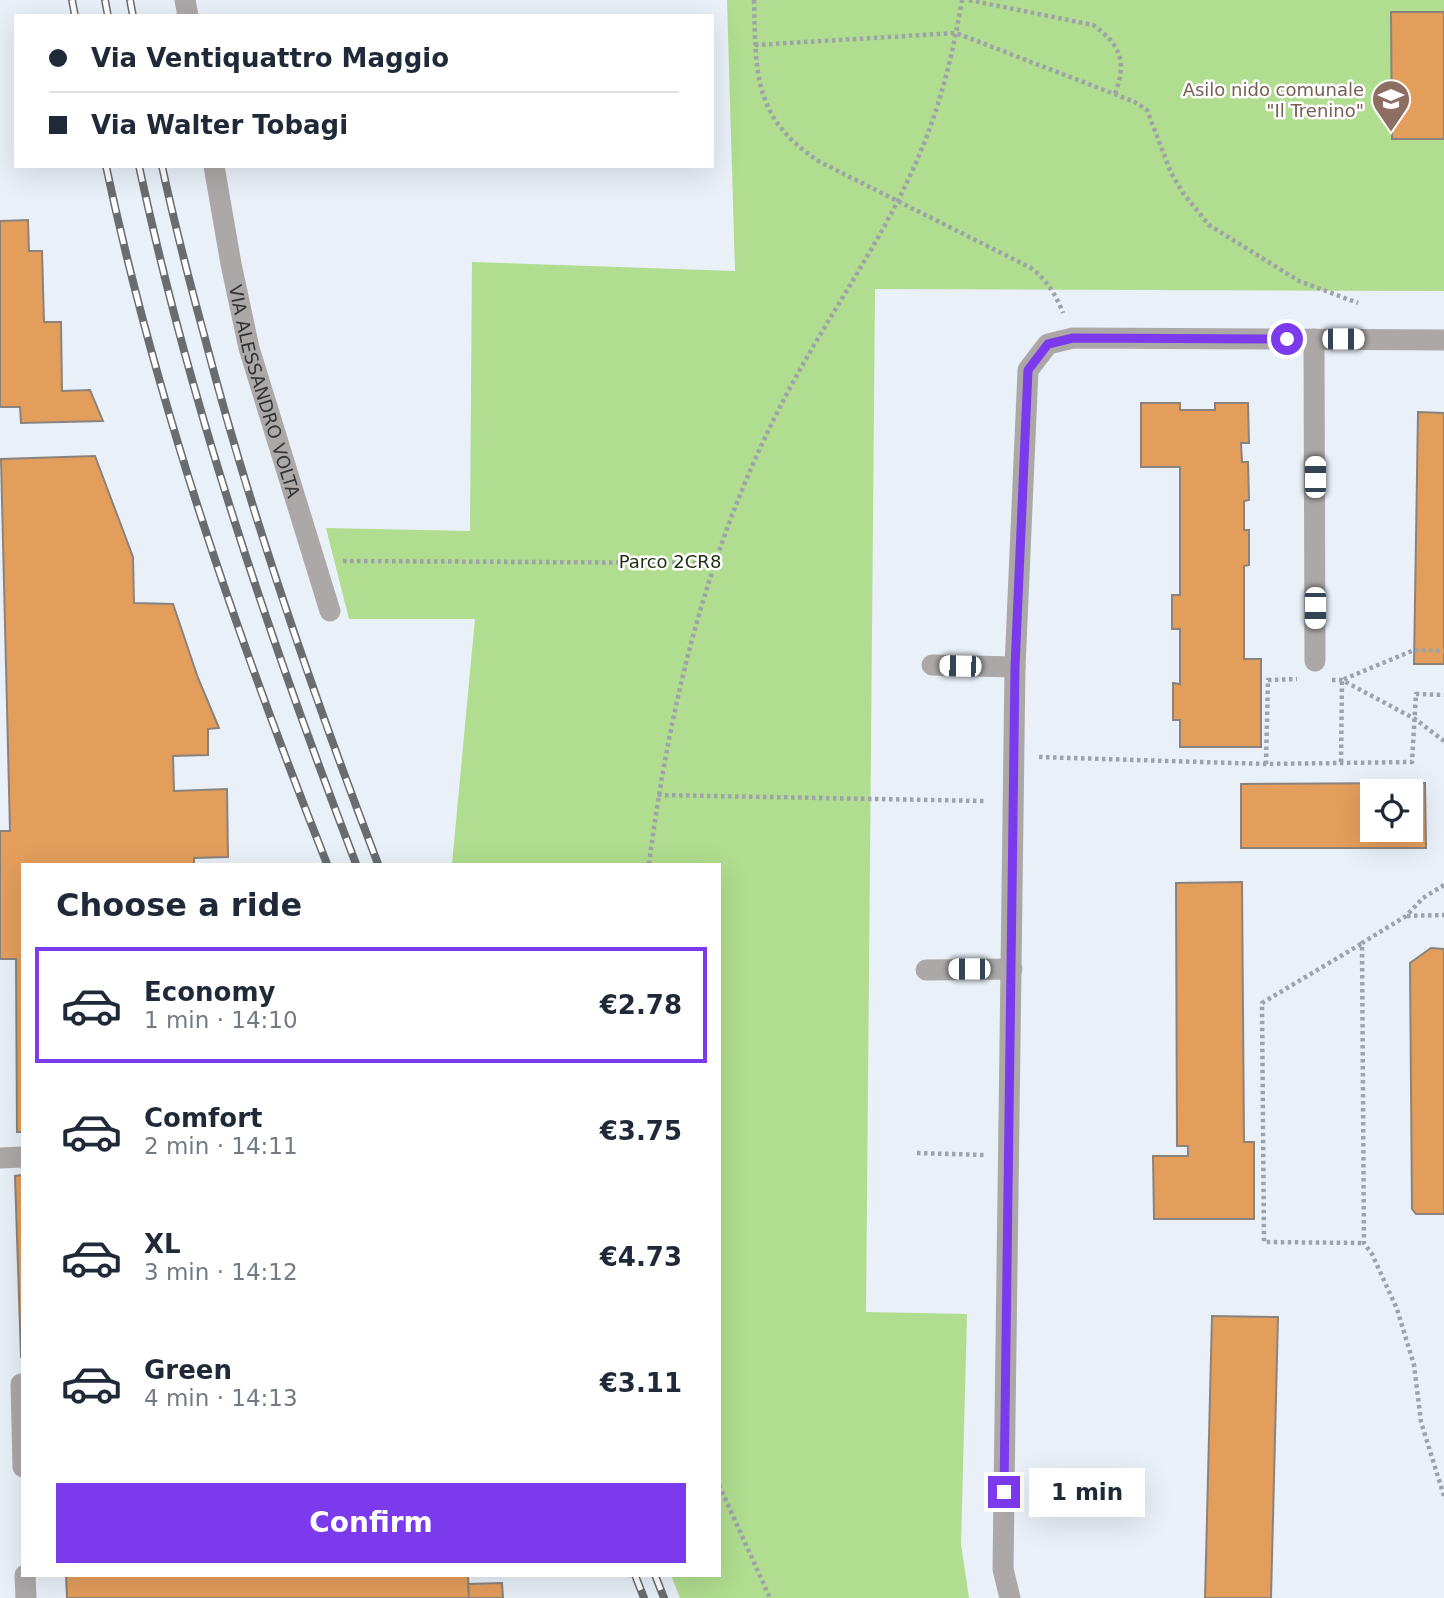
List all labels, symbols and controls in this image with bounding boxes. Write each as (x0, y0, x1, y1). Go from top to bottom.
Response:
text: Via Ventiquattro Maggio (91, 43, 449, 73)
school or university icon: Asilo nido comunale "Il Trenino" (1370, 78, 1412, 133)
place label: Asilo nido comunale "Il Trenino" (1183, 79, 1364, 121)
text: Via Walter Tobagi (91, 110, 348, 140)
street label: VIA ALESSANDRO VOLTA (225, 283, 305, 501)
route start (1271, 323, 1303, 355)
car (1323, 329, 1365, 350)
car (1305, 456, 1326, 498)
park label: Parco 2CR8 (619, 551, 721, 572)
car (1305, 587, 1326, 629)
car (939, 655, 982, 677)
map controls (1360, 779, 1423, 842)
button: locate (1360, 779, 1423, 842)
text: Choose a ride (56, 886, 302, 924)
car (949, 959, 991, 980)
icon: car (60, 974, 123, 1037)
text: Economy (144, 977, 275, 1007)
text: €2.78 (600, 990, 682, 1020)
text: 1 min · 14:10 (144, 1007, 298, 1033)
icon: car (60, 1100, 123, 1163)
text: Comfort (144, 1103, 262, 1133)
text: €3.75 (600, 1116, 682, 1146)
text: 2 min · 14:11 (144, 1133, 298, 1159)
icon: car (60, 1226, 123, 1289)
text: XL (144, 1229, 181, 1259)
text: €4.73 (600, 1242, 682, 1272)
text: 3 min · 14:12 (144, 1259, 298, 1285)
icon: car (60, 1352, 123, 1415)
text: Green (144, 1355, 232, 1385)
text: €3.11 (600, 1368, 682, 1398)
text: 4 min · 14:13 (144, 1385, 298, 1411)
callout: 1 min (1028, 1468, 1144, 1516)
route end (988, 1476, 1020, 1508)
text: 1 min (1051, 1479, 1123, 1505)
button: Confirm (56, 1483, 686, 1563)

